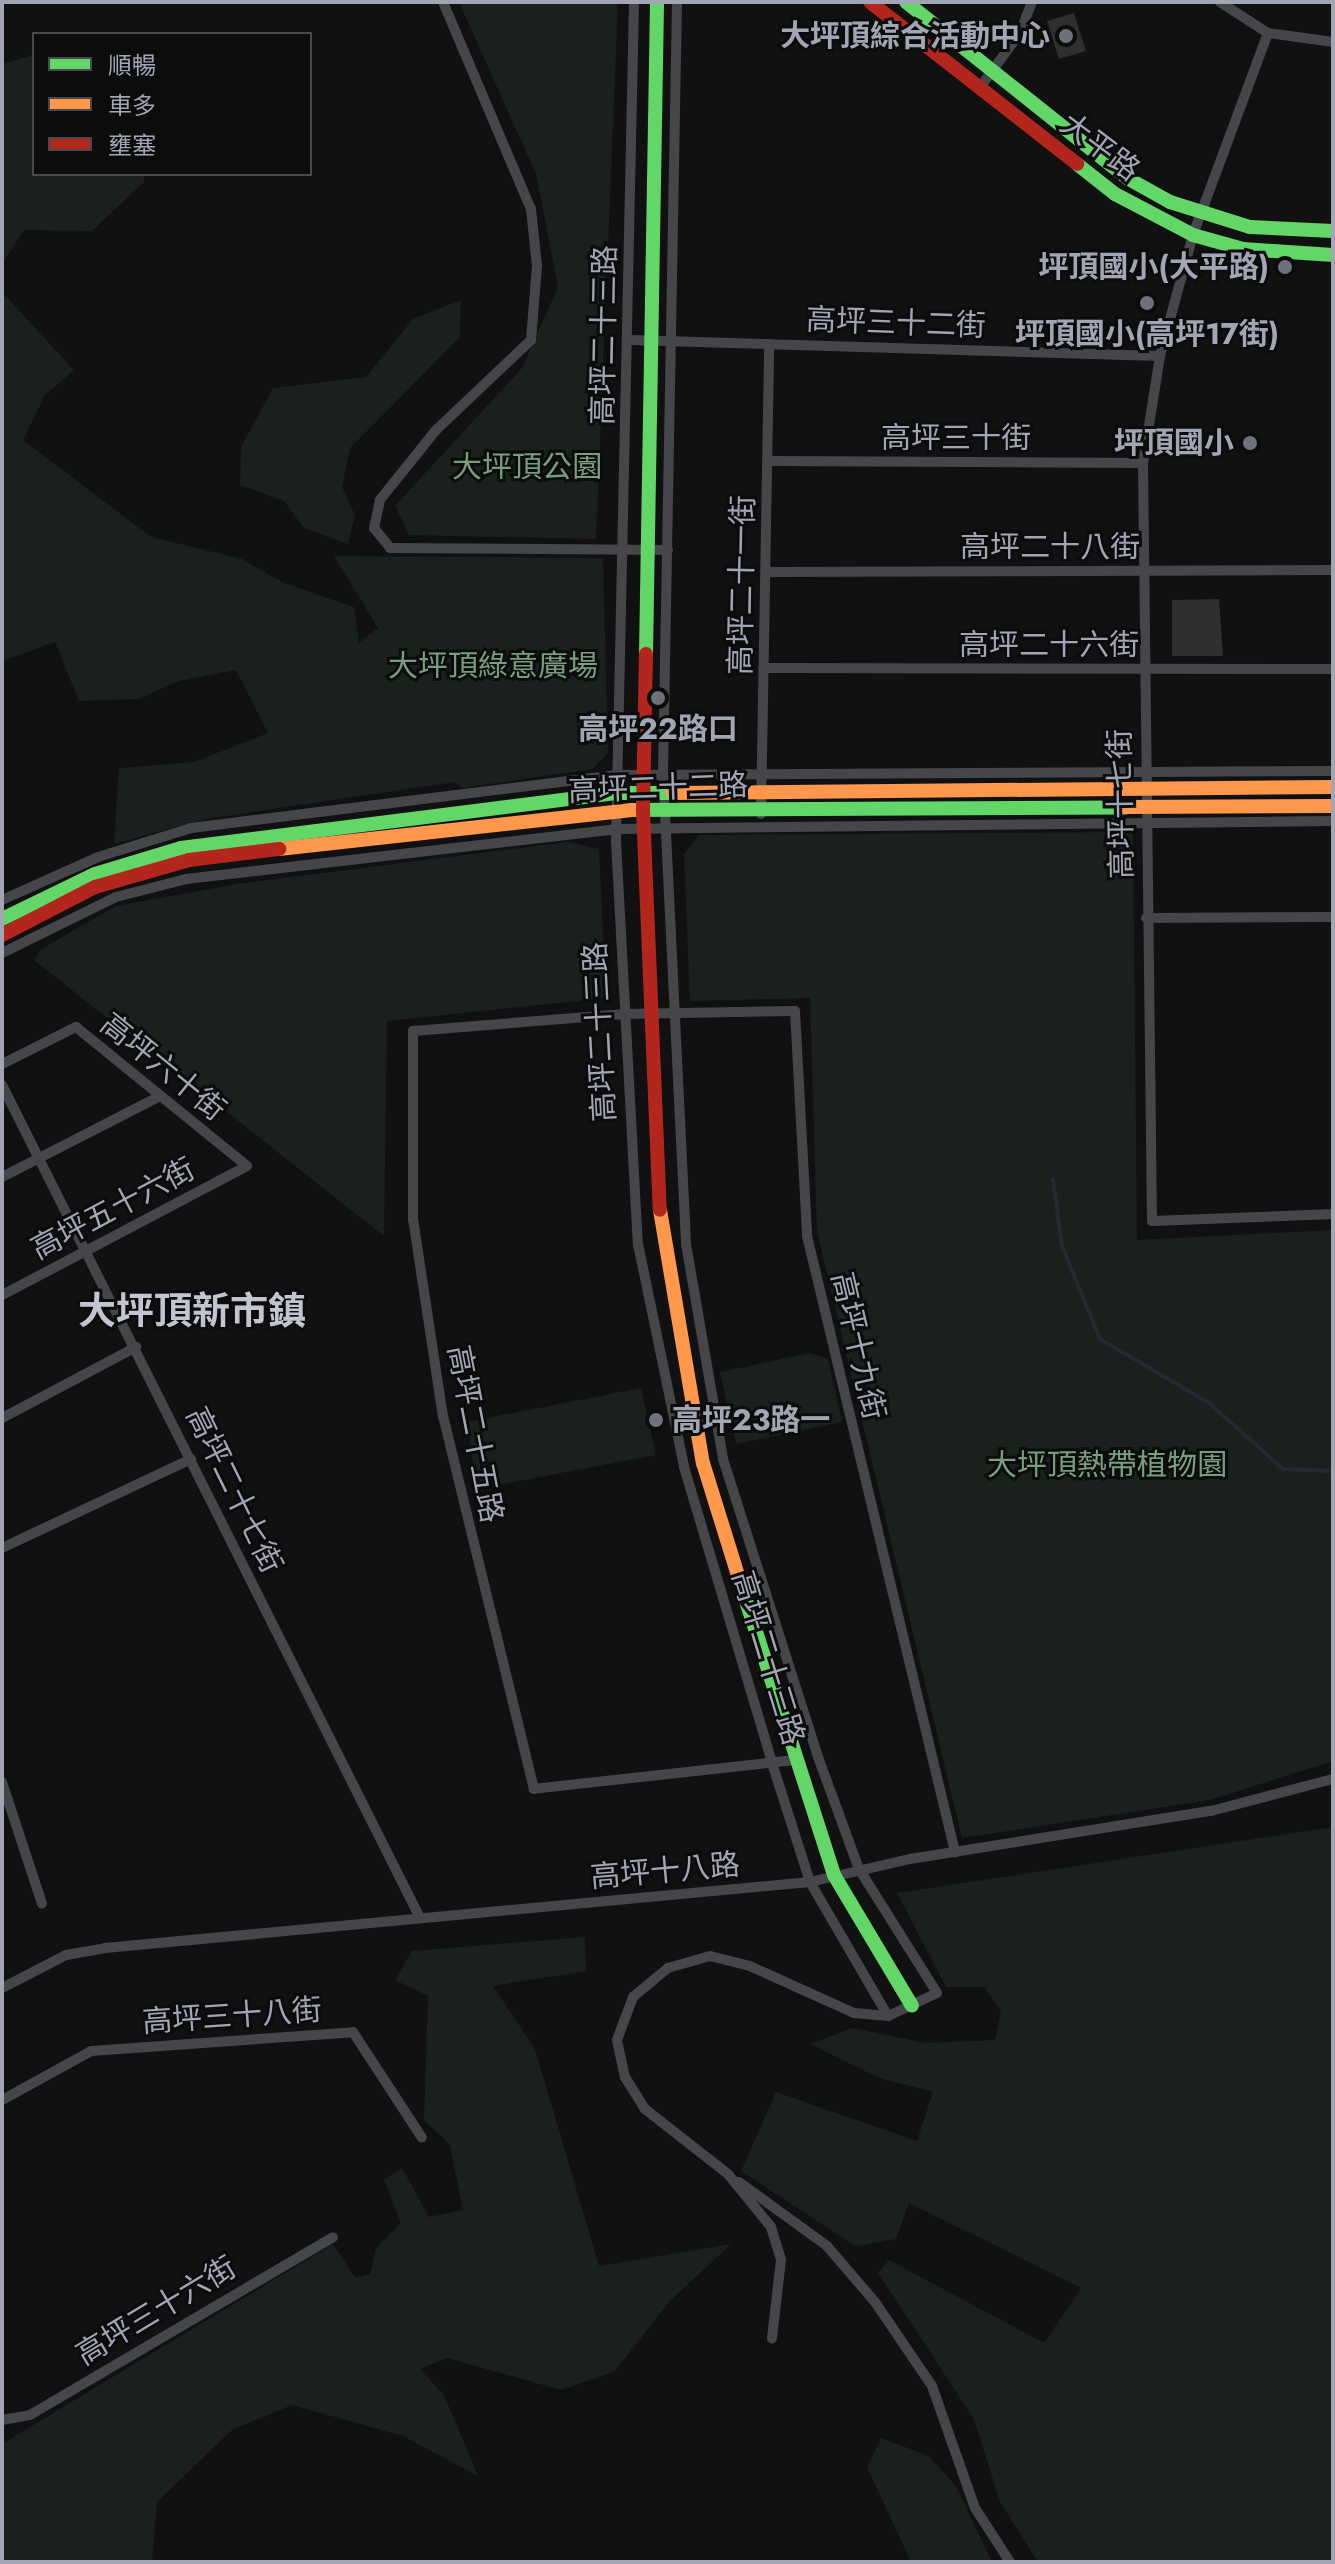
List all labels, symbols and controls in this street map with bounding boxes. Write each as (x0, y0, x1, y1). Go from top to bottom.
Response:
place label: 大坪頂綜合活動中心 (780, 18, 1050, 54)
marker: 大坪頂綜合活動中心 (1057, 27, 1075, 45)
legend (32, 32, 312, 176)
text: 順暢 (108, 48, 156, 83)
text: 車多 (108, 88, 156, 123)
street label: 大平路 (1053, 106, 1147, 188)
text: 壅塞 (108, 128, 156, 163)
street label: 高坪二十三路 (584, 245, 624, 425)
place label: 坪頂國小(大平路) (1039, 249, 1269, 285)
marker: 坪頂國小(大平路) (1276, 258, 1294, 276)
marker: 坪頂國小(高坪17街) (1138, 294, 1156, 312)
street label: 高坪三十二街 (805, 302, 987, 344)
place label: 坪頂國小(高坪17街) (1015, 316, 1279, 352)
street label: 高坪三十街 (881, 420, 1031, 456)
place label: 坪頂國小 (1114, 425, 1234, 461)
marker: 坪頂國小 (1241, 434, 1259, 452)
park label: 大坪頂公園 (452, 449, 602, 485)
street label: 高坪二十一街 (722, 495, 762, 675)
street label: 高坪二十八街 (960, 529, 1140, 565)
street label: 高坪二十六街 (959, 627, 1139, 663)
park label: 大坪頂綠意廣場 (388, 648, 598, 684)
marker: 高坪22路口 (649, 689, 667, 707)
place label: 高坪22路口 (578, 711, 738, 747)
street label: 高坪十七街 (1102, 729, 1140, 879)
street label: 高坪二十二路 (567, 767, 749, 809)
street label: 高坪二十三路 (577, 941, 623, 1123)
street label: 高坪六十街 (93, 1006, 233, 1128)
street label: 高坪五十六街 (25, 1151, 201, 1267)
street label: 高坪十九街 (824, 1269, 892, 1423)
district label: 大坪頂新市鎮 (78, 1288, 306, 1334)
street label: 高坪二十五路 (440, 1342, 510, 1526)
street label: 高坪二十七街 (178, 1401, 290, 1579)
place label: 高坪23路一 (672, 1402, 830, 1438)
marker: 高坪23路一 (647, 1411, 665, 1429)
park label: 大坪頂熱帶植物園 (987, 1447, 1227, 1483)
street label: 高坪二十三路 (724, 1567, 812, 1749)
street label: 高坪十八路 (589, 1847, 741, 1895)
street label: 高坪三十八街 (141, 1992, 323, 2040)
street label: 高坪三十六街 (70, 2249, 242, 2373)

